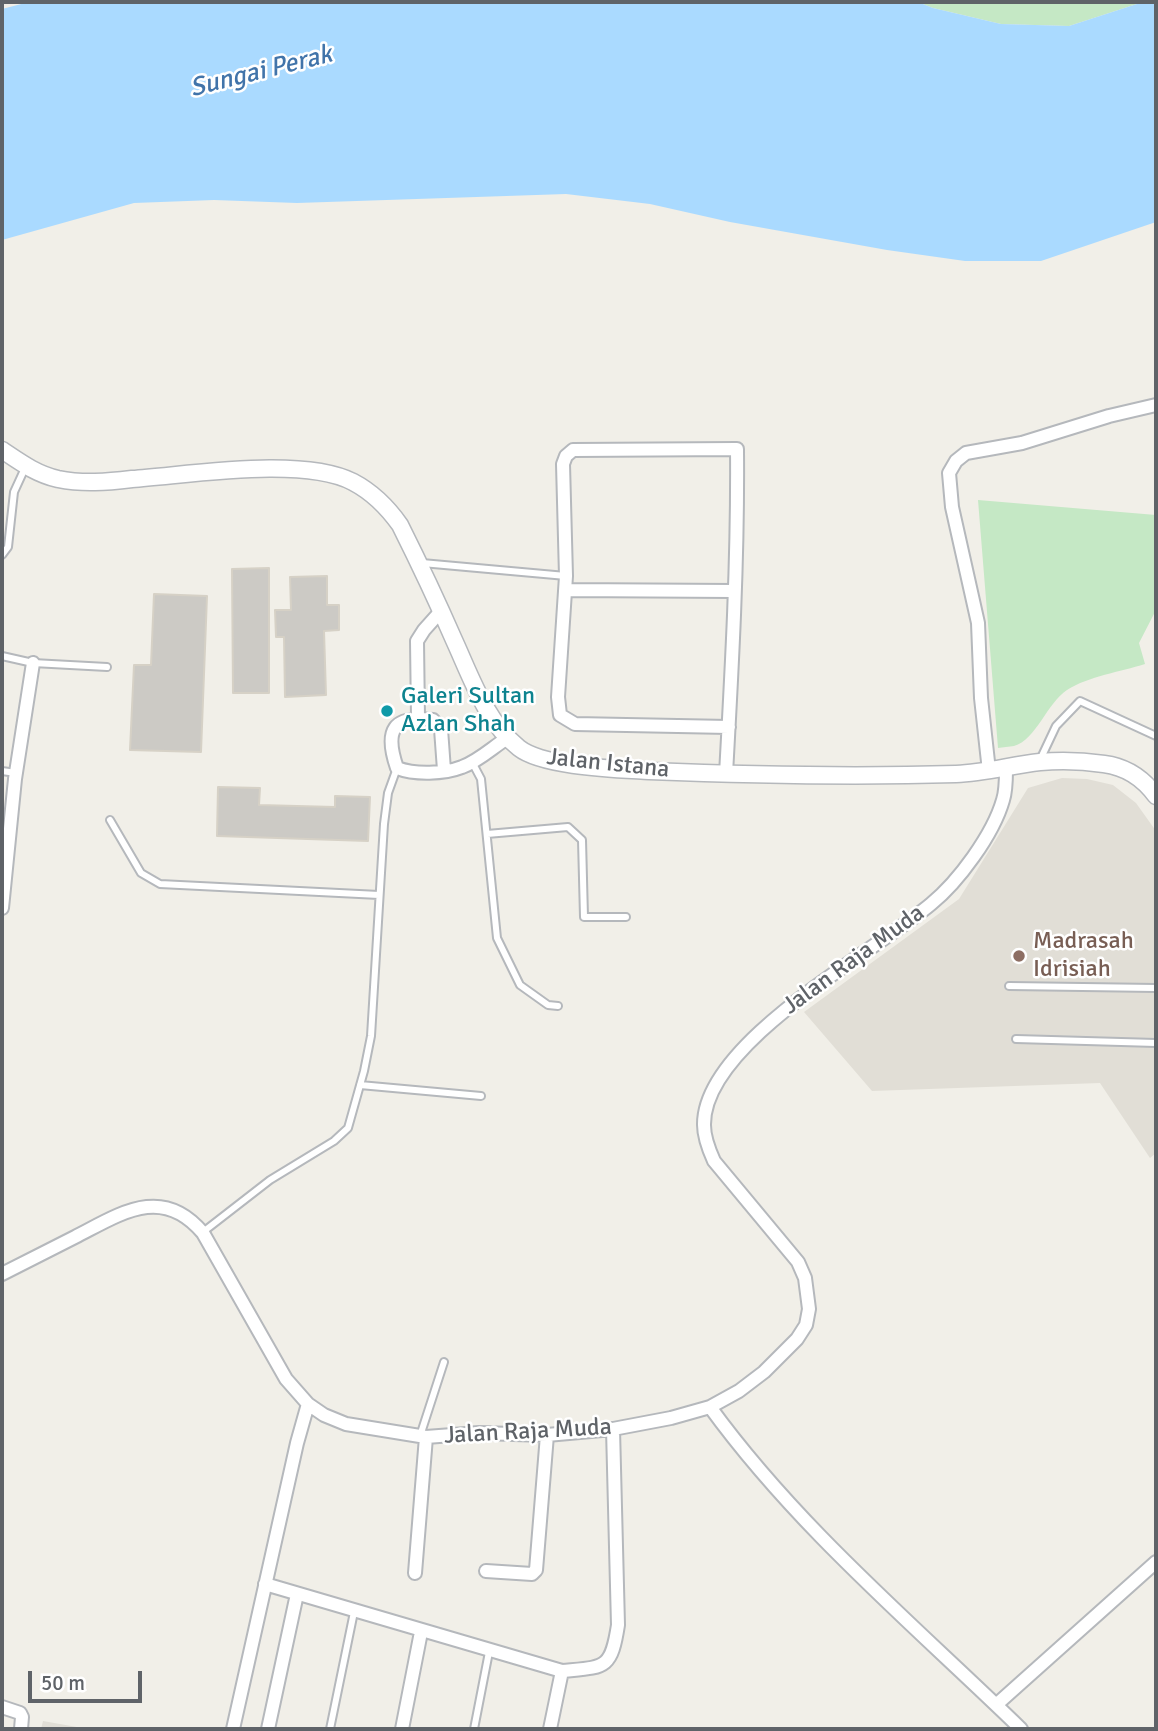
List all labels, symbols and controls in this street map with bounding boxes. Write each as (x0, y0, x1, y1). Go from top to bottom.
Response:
water label: Sungai Perak (187, 39, 335, 105)
place label: Galeri Sultan Azlan Shah (401, 683, 535, 739)
marker: Galeri Sultan Azlan Shah (379, 703, 395, 719)
street label: Jalan Istana (545, 743, 671, 785)
street label: Jalan Raja Muda (778, 899, 930, 1021)
place label: Madrasah Idrisiah (1033, 928, 1134, 984)
marker: Madrasah Idrisiah (1011, 948, 1027, 964)
street label: Jalan Raja Muda (443, 1413, 613, 1451)
scale bar (32, 1658, 145, 1702)
text: 50 m (41, 1670, 85, 1696)

